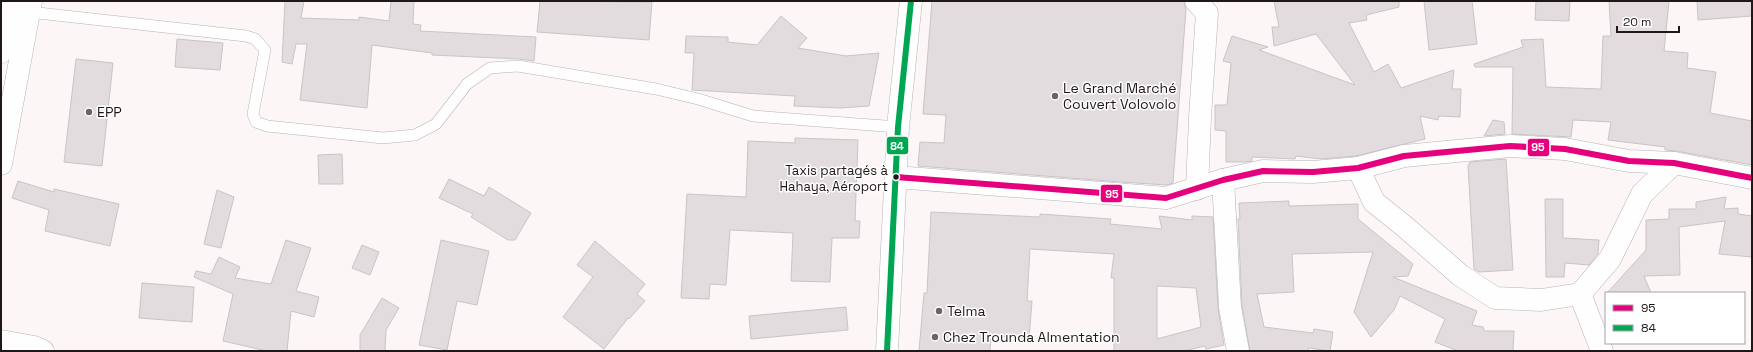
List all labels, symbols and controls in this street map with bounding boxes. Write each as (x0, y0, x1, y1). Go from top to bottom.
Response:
scale bar (1617, 8, 1679, 34)
text: 20 m (1623, 14, 1651, 30)
place label: Le Grand Marché Couvert Volovolo (1063, 79, 1176, 113)
marker: Le Grand Marché Couvert Volovolo (1050, 91, 1060, 101)
place label: EPP (97, 103, 122, 121)
marker: EPP (84, 107, 94, 117)
line badge: 84 (886, 136, 909, 155)
line badge: 95 (1527, 138, 1550, 157)
text: 84 (890, 139, 904, 153)
text: 95 (1531, 140, 1545, 154)
place label: Taxis partagés à Hahaya, Aéroport (779, 162, 889, 195)
marker: Taxis partagés à Hahaya, Aéroport (891, 172, 901, 182)
line badge: 95 (1100, 184, 1123, 203)
text: 95 (1105, 187, 1119, 201)
legend (1605, 292, 1745, 344)
text: 95 (1641, 300, 1656, 316)
place label: Telma (947, 302, 986, 320)
marker: Telma (934, 306, 944, 316)
text: 84 (1641, 320, 1656, 336)
place label: Chez Trounda Almentation (943, 328, 1120, 346)
marker: Chez Trounda Almentation (930, 332, 940, 342)

